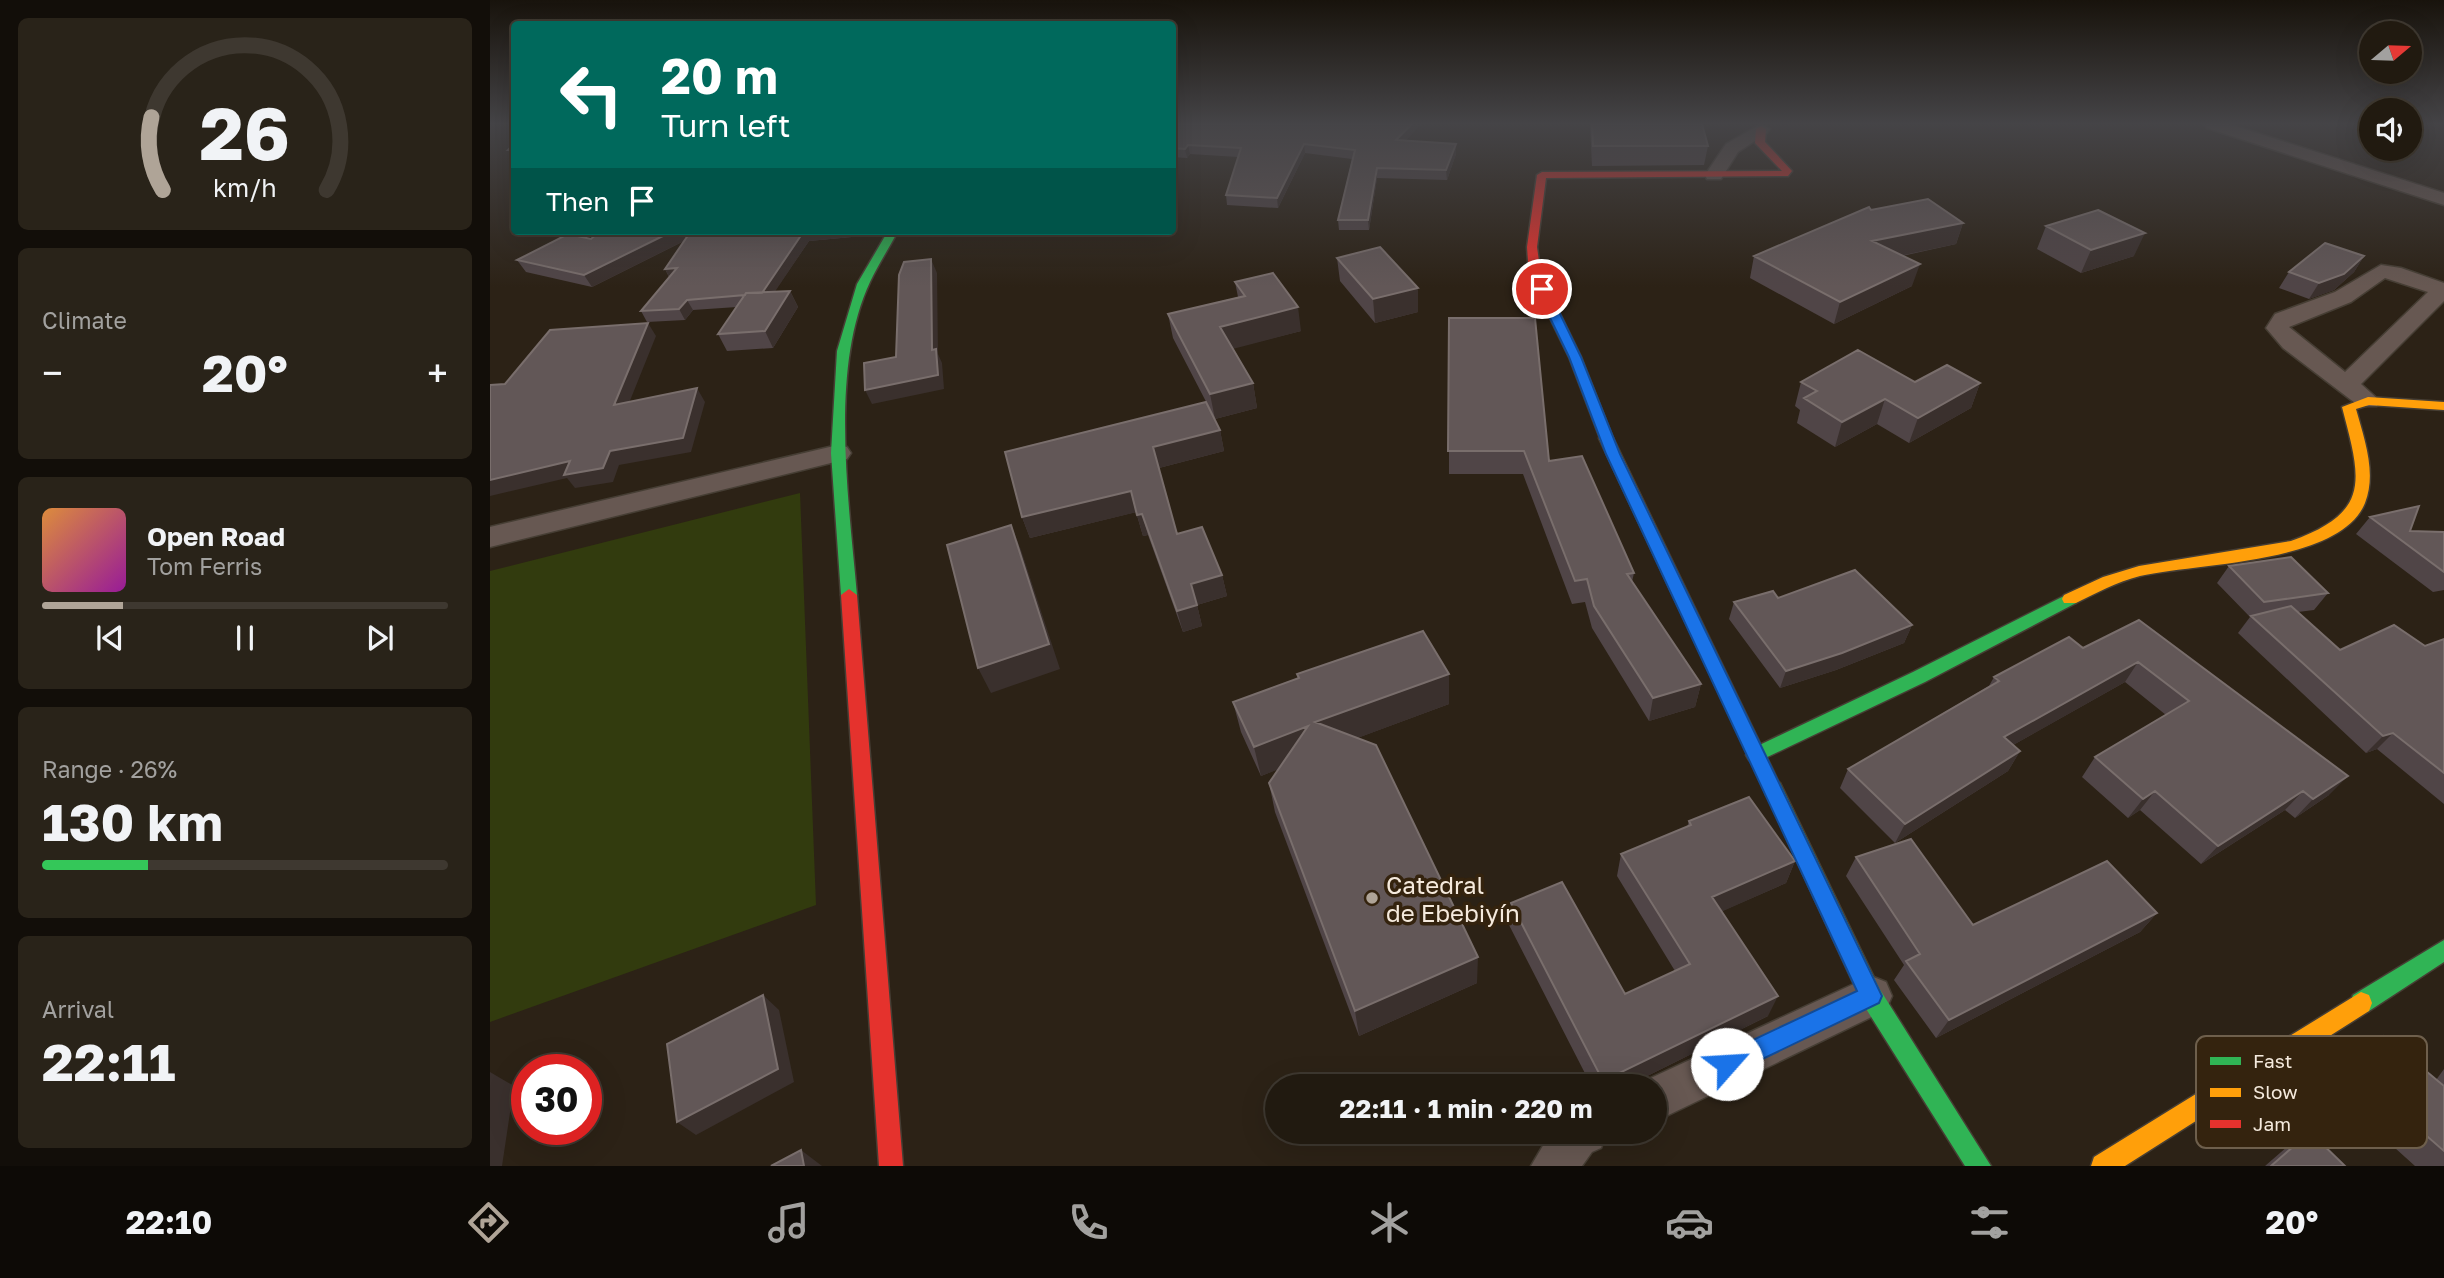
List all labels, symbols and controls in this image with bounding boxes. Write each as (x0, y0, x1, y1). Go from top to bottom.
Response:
north arrow (2359, 21, 2422, 84)
map controls (2359, 21, 2422, 161)
text: 20 m (661, 46, 778, 105)
icon: left (546, 49, 637, 140)
text: 26 (200, 89, 290, 176)
button: sound (2359, 98, 2422, 161)
text: Turn left (661, 106, 790, 144)
text: km/h (213, 172, 277, 203)
icon: arrive (623, 182, 661, 220)
text: Then (546, 186, 609, 217)
pin (1512, 259, 1572, 319)
icon: arrive (1523, 270, 1561, 308)
text: Climate (42, 306, 127, 334)
text: 20° (202, 341, 288, 403)
text: − (42, 350, 63, 395)
text: + (427, 350, 448, 395)
text: Open Road (147, 521, 285, 552)
text: Tom Ferris (147, 552, 262, 580)
icon: previous (91, 619, 129, 657)
icon: pause (226, 619, 264, 657)
icon: next (361, 619, 399, 657)
text: Range · 26% (42, 755, 177, 783)
text: 130 km (42, 790, 223, 852)
place label: Catedral de Ebebiyín (1386, 870, 1520, 927)
marker: Catedral de Ebebiyín (1364, 890, 1380, 906)
text: Arrival (42, 995, 114, 1023)
position arrow (1690, 1027, 1764, 1101)
text: 22:11 (42, 1030, 176, 1092)
legend (2196, 1036, 2427, 1148)
text: Fast (2253, 1049, 2292, 1072)
speed limit sign: 30 (511, 1054, 602, 1145)
text: Slow (2253, 1080, 2298, 1103)
text: 22:11 · 1 min · 220 m (1340, 1093, 1592, 1124)
text: Jam (2253, 1112, 2291, 1135)
icon: directions (464, 1198, 513, 1247)
icon: music (764, 1198, 813, 1247)
icon: phone (1064, 1198, 1113, 1247)
icon: climate (1365, 1198, 1414, 1247)
icon: car (1665, 1198, 1714, 1247)
icon: filters (1965, 1198, 2014, 1247)
text: 22:10 (126, 1203, 212, 1241)
text: 20° (2266, 1203, 2318, 1241)

